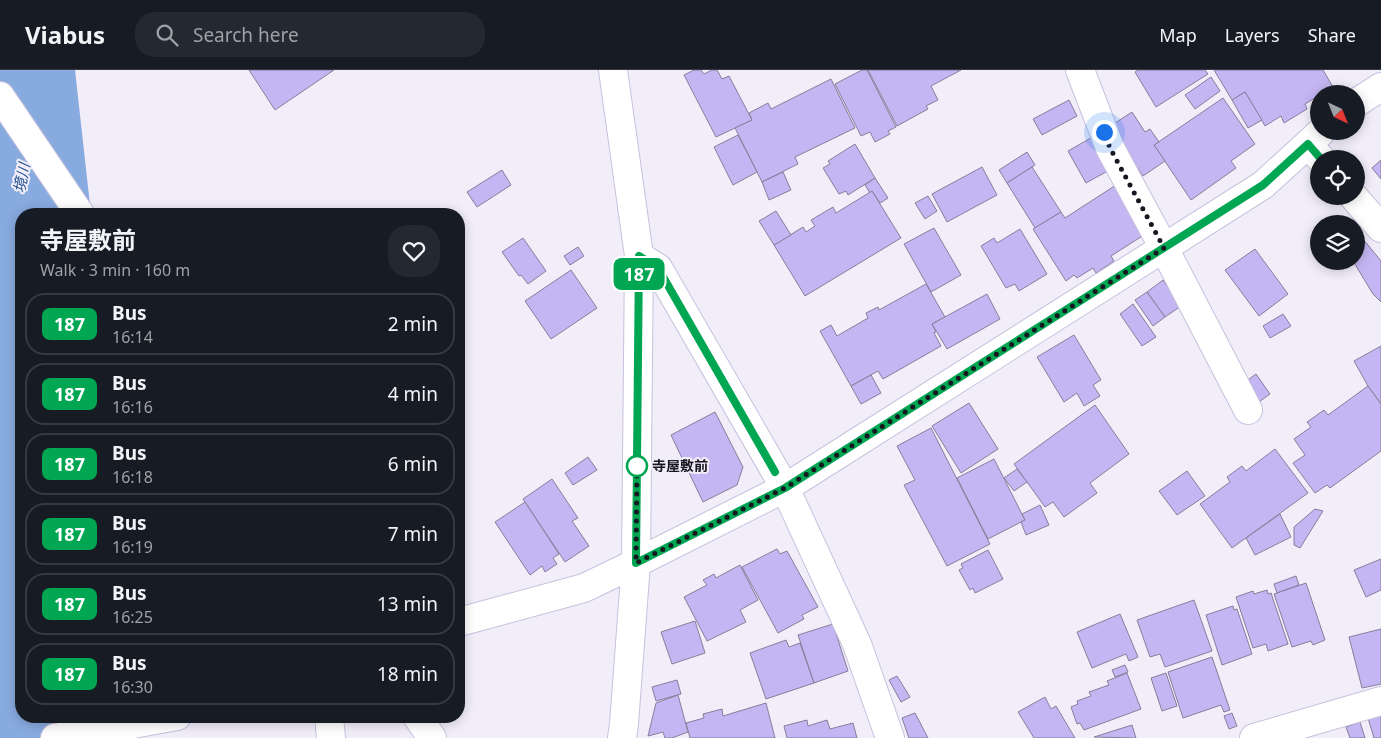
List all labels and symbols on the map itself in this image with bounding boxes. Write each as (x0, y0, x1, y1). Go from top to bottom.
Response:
north arrow (1310, 85, 1365, 140)
your location (1092, 120, 1117, 145)
water label: 境川 (8, 159, 34, 194)
line badge: 187 (610, 258, 668, 290)
marker: 寺屋敷前 (626, 455, 648, 477)
place label: 寺屋敷前 (652, 456, 708, 475)

